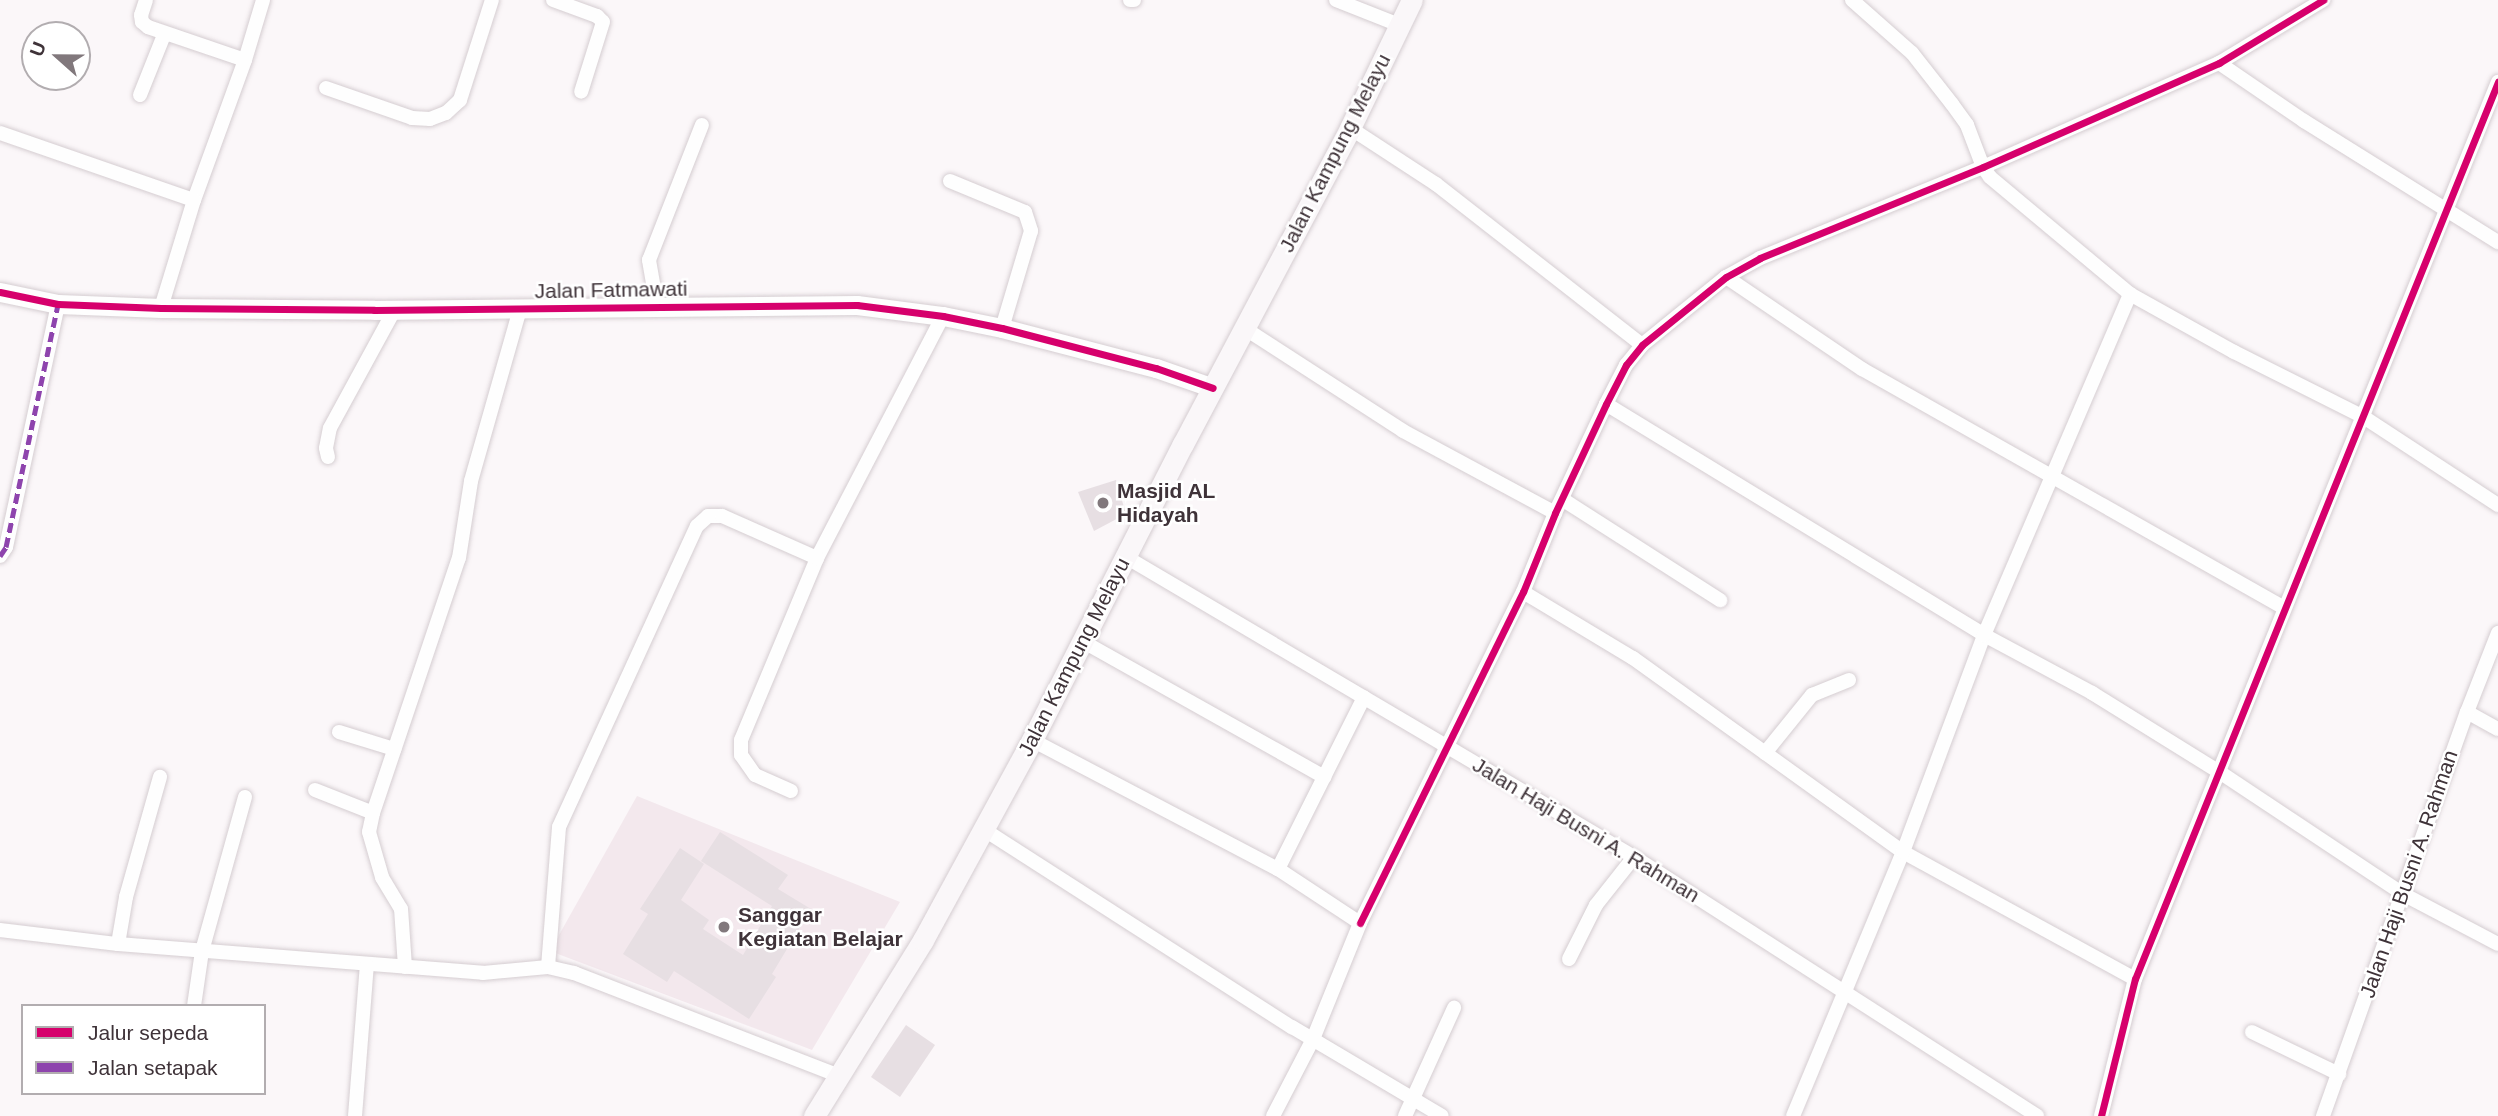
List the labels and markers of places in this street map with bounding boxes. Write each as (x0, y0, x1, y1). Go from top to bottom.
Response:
place label: Masjid AL Hidayah (1117, 478, 1216, 528)
marker: Masjid AL Hidayah (1095, 495, 1111, 511)
place label: Sanggar Kegiatan Belajar (738, 902, 903, 952)
marker: Sanggar Kegiatan Belajar (716, 919, 732, 935)

